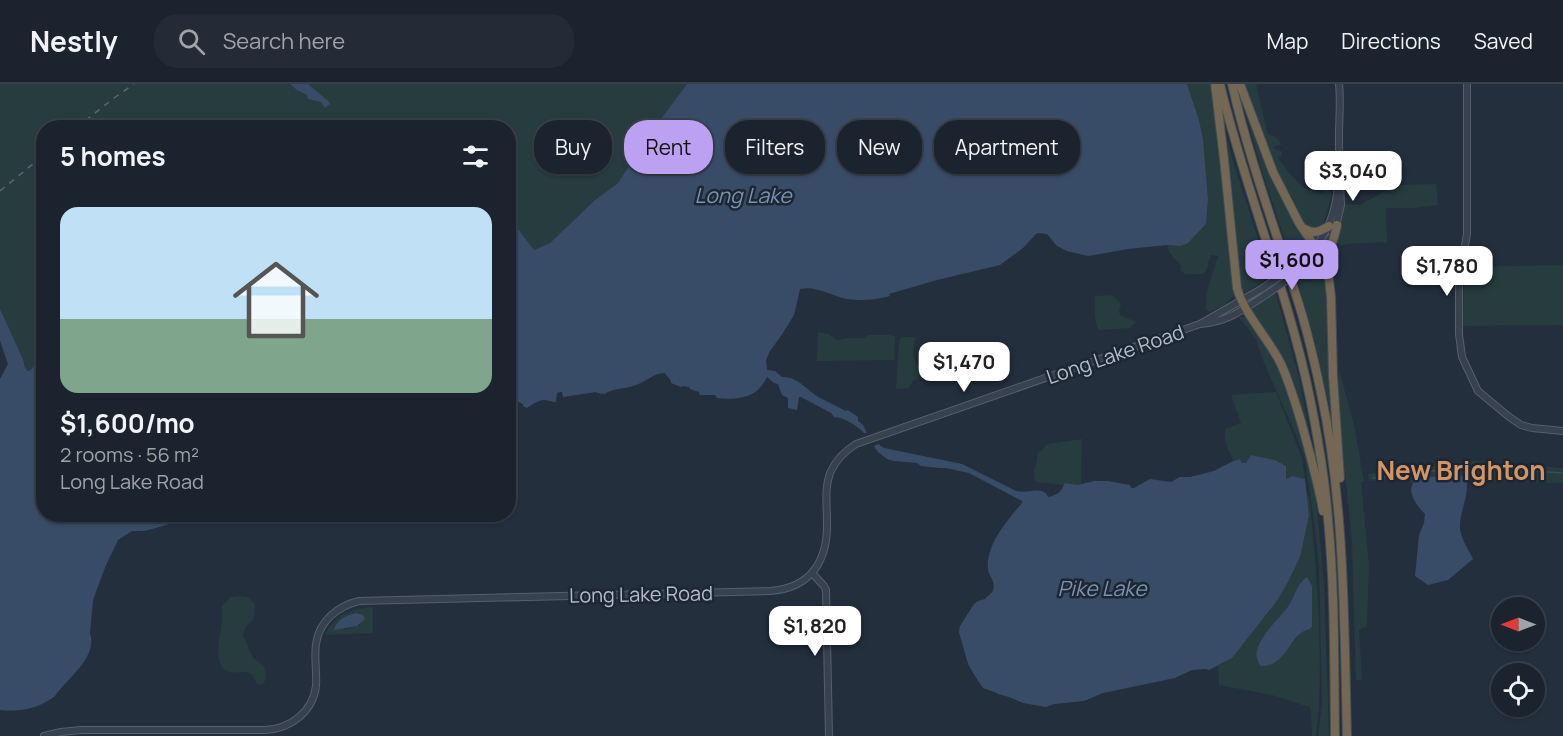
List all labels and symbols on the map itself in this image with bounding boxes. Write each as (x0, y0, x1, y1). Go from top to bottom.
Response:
pin: $3,040 (1304, 151, 1402, 202)
water label: Long Lake (694, 181, 793, 209)
pin: $1,600 (1243, 240, 1341, 291)
pin: $1,780 (1398, 246, 1496, 297)
street label: Long Lake Road (1043, 318, 1187, 390)
pin: $1,470 (915, 342, 1013, 393)
district label: New Brighton (1376, 452, 1546, 488)
water label: Pike Lake (1057, 574, 1148, 602)
street label: Long Lake Road (569, 579, 713, 609)
north arrow (1491, 597, 1545, 651)
pin: $1,820 (766, 606, 864, 657)

